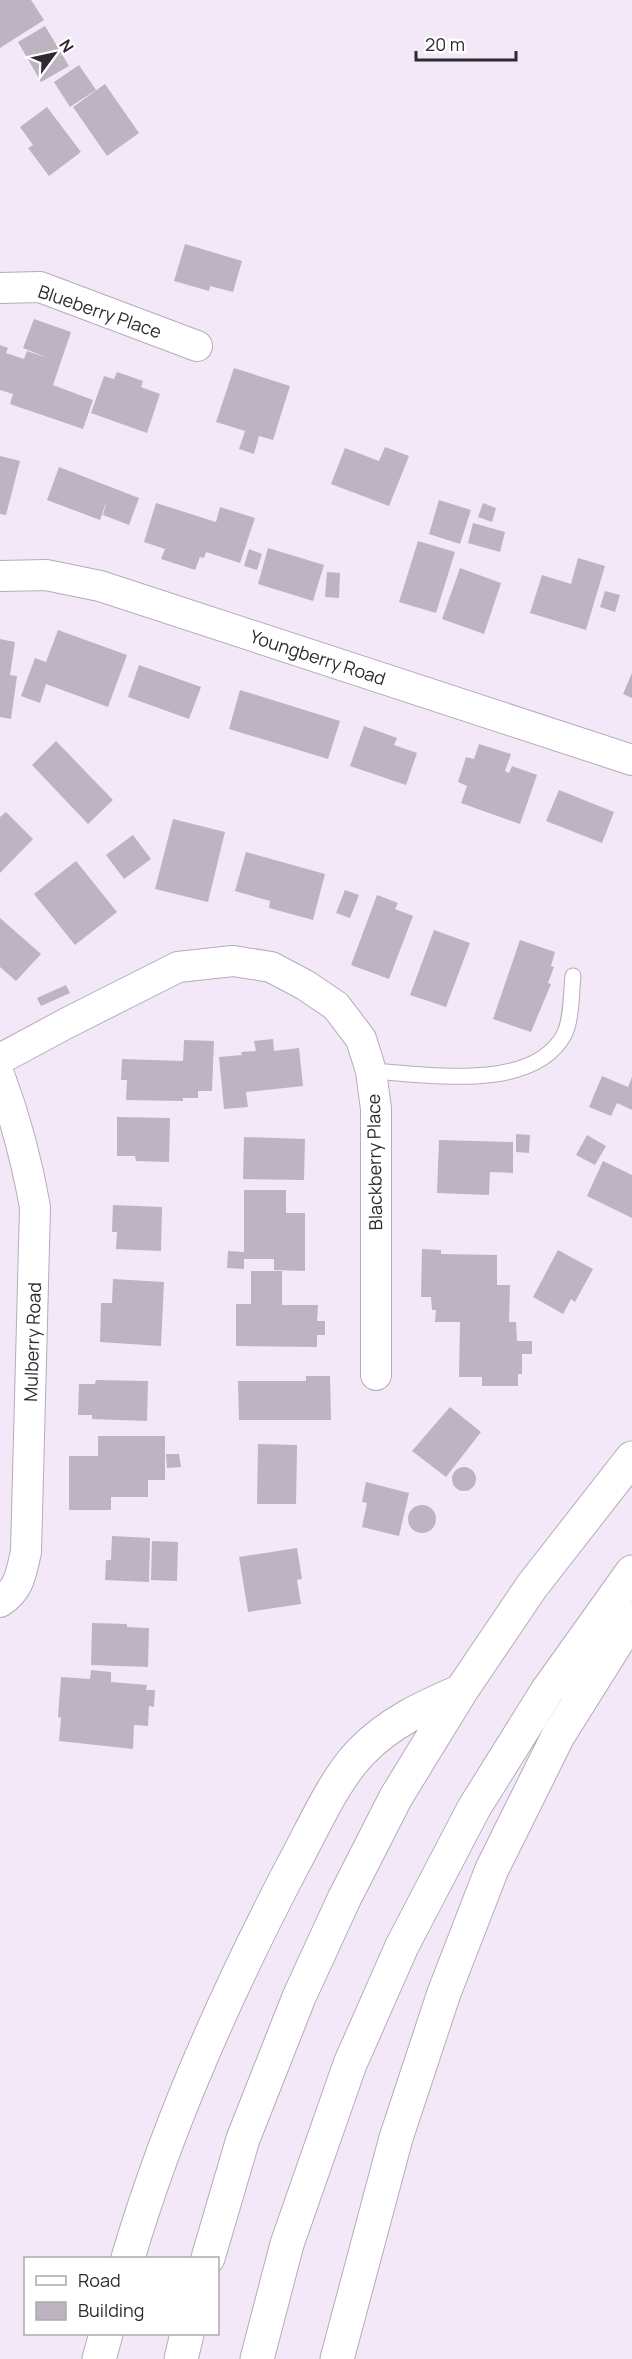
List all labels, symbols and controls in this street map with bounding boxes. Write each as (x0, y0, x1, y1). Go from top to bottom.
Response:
north arrow (24, 24, 84, 84)
scale bar (416, 24, 516, 62)
text: 20 m (425, 32, 465, 56)
text: N (54, 35, 79, 57)
street label: Blueberry Place (35, 279, 165, 343)
street label: Youngberry Road (247, 624, 389, 690)
street label: Blackberry Place (361, 1094, 387, 1230)
street label: Mulberry Road (18, 1282, 46, 1402)
legend (24, 2257, 219, 2335)
text: Road (78, 2268, 121, 2292)
text: Building (78, 2298, 144, 2322)

